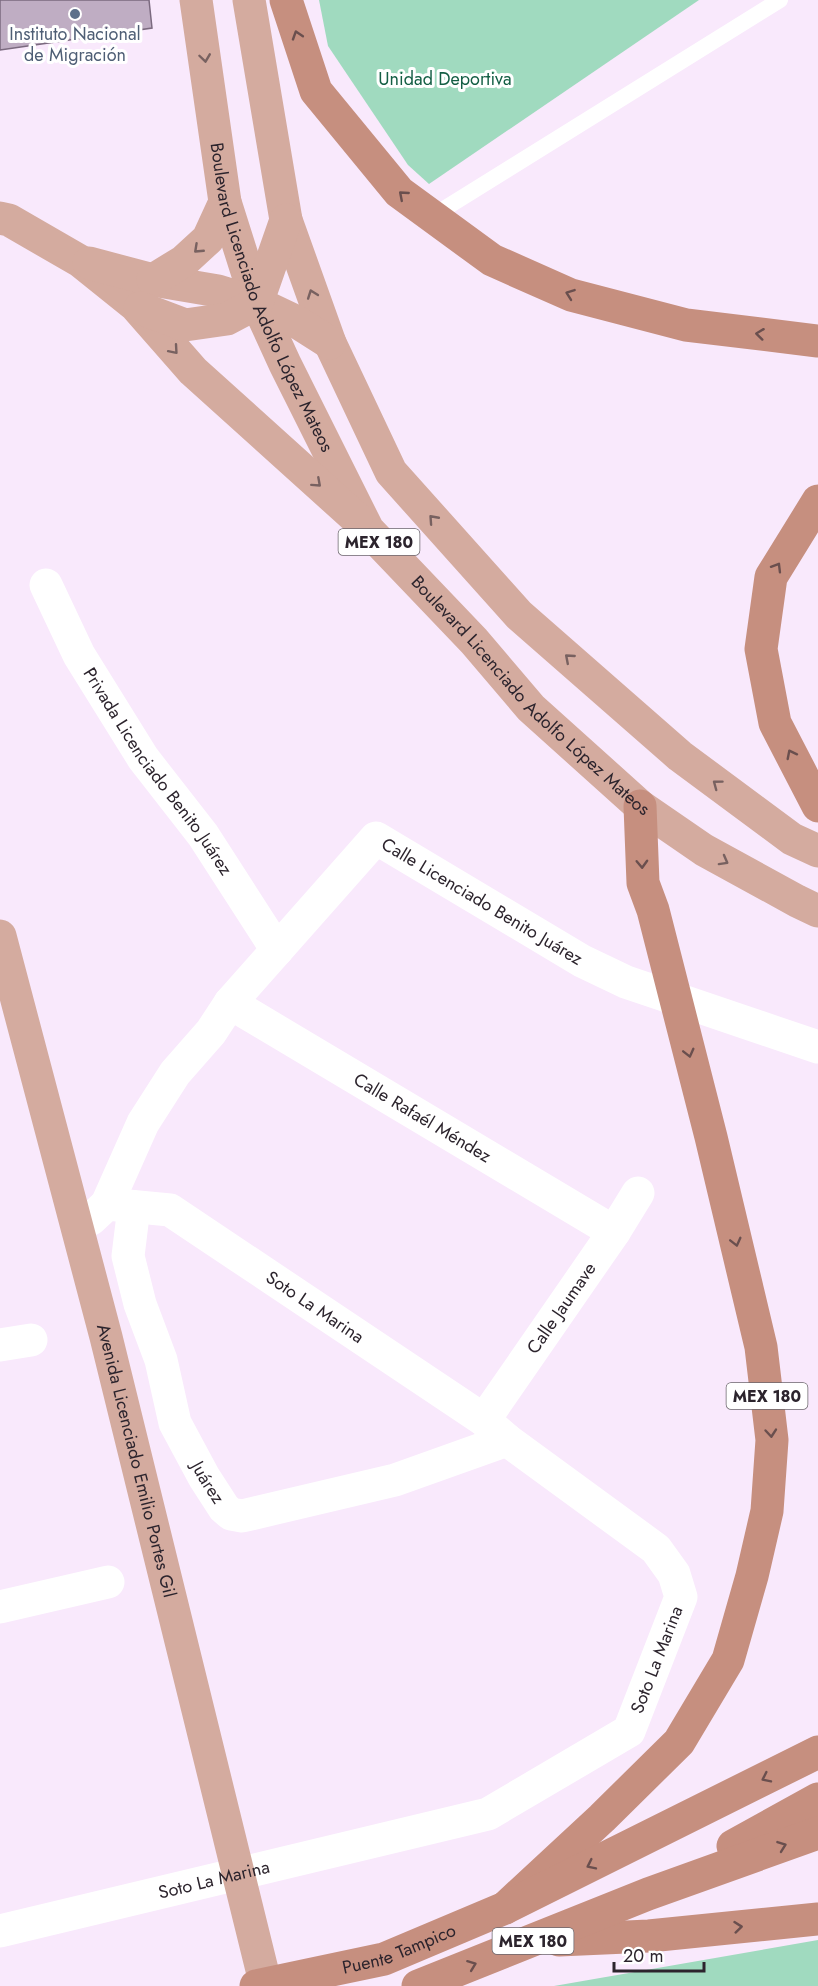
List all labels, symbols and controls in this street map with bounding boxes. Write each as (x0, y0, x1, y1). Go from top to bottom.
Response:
marker: Instituto Nacional de Migración (68, 7, 82, 21)
place label: Instituto Nacional de Migración (9, 21, 141, 68)
one-way arrow (292, 30, 305, 41)
one-way arrow (198, 53, 210, 62)
park label: Unidad Deportiva (378, 66, 512, 92)
street label: Boulevard Licenciado Adolfo López Mateos (204, 141, 340, 456)
one-way arrow (399, 191, 410, 202)
one-way arrow (194, 241, 205, 252)
one-way arrow (306, 289, 319, 300)
one-way arrow (565, 289, 576, 301)
one-way arrow (755, 328, 764, 340)
one-way arrow (167, 343, 178, 354)
one-way arrow (310, 476, 320, 487)
one-way arrow (429, 515, 440, 526)
road number: MEX 180 (338, 529, 419, 555)
one-way arrow (770, 563, 781, 573)
street label: Boulevard Licenciado Adolfo López Mateos (405, 570, 655, 822)
one-way arrow (565, 654, 575, 665)
street label: Privada Licenciado Benito Juárez (77, 662, 239, 881)
one-way arrow (787, 750, 798, 761)
one-way arrow (713, 780, 724, 791)
street label: Calle Licenciado Benito Juárez (377, 831, 588, 972)
one-way arrow (718, 854, 728, 866)
one-way arrow (636, 859, 649, 868)
one-way arrow (682, 1047, 694, 1058)
street label: Calle Rafaél Méndez (349, 1067, 497, 1169)
one-way arrow (728, 1237, 741, 1247)
street label: Calle Jaumave (521, 1257, 602, 1359)
street label: Soto La Marina (261, 1264, 369, 1350)
street label: Avenida Licenciado Emilio Portes Gil (90, 1321, 183, 1600)
road number: MEX 180 (726, 1383, 807, 1409)
one-way arrow (764, 1429, 777, 1438)
street label: Juárez (184, 1455, 231, 1509)
street label: Soto La Marina (624, 1602, 689, 1717)
one-way arrow (761, 1771, 772, 1783)
one-way arrow (776, 1841, 787, 1853)
street label: Soto La Marina (156, 1854, 272, 1906)
one-way arrow (587, 1858, 597, 1869)
street label: Puente Tampico (340, 1917, 460, 1980)
one-way arrow (734, 1921, 743, 1934)
road number: MEX 180 (492, 1928, 574, 1954)
scale bar (614, 1935, 704, 1973)
text: 20 m (623, 1943, 663, 1969)
one-way arrow (466, 1959, 477, 1972)

